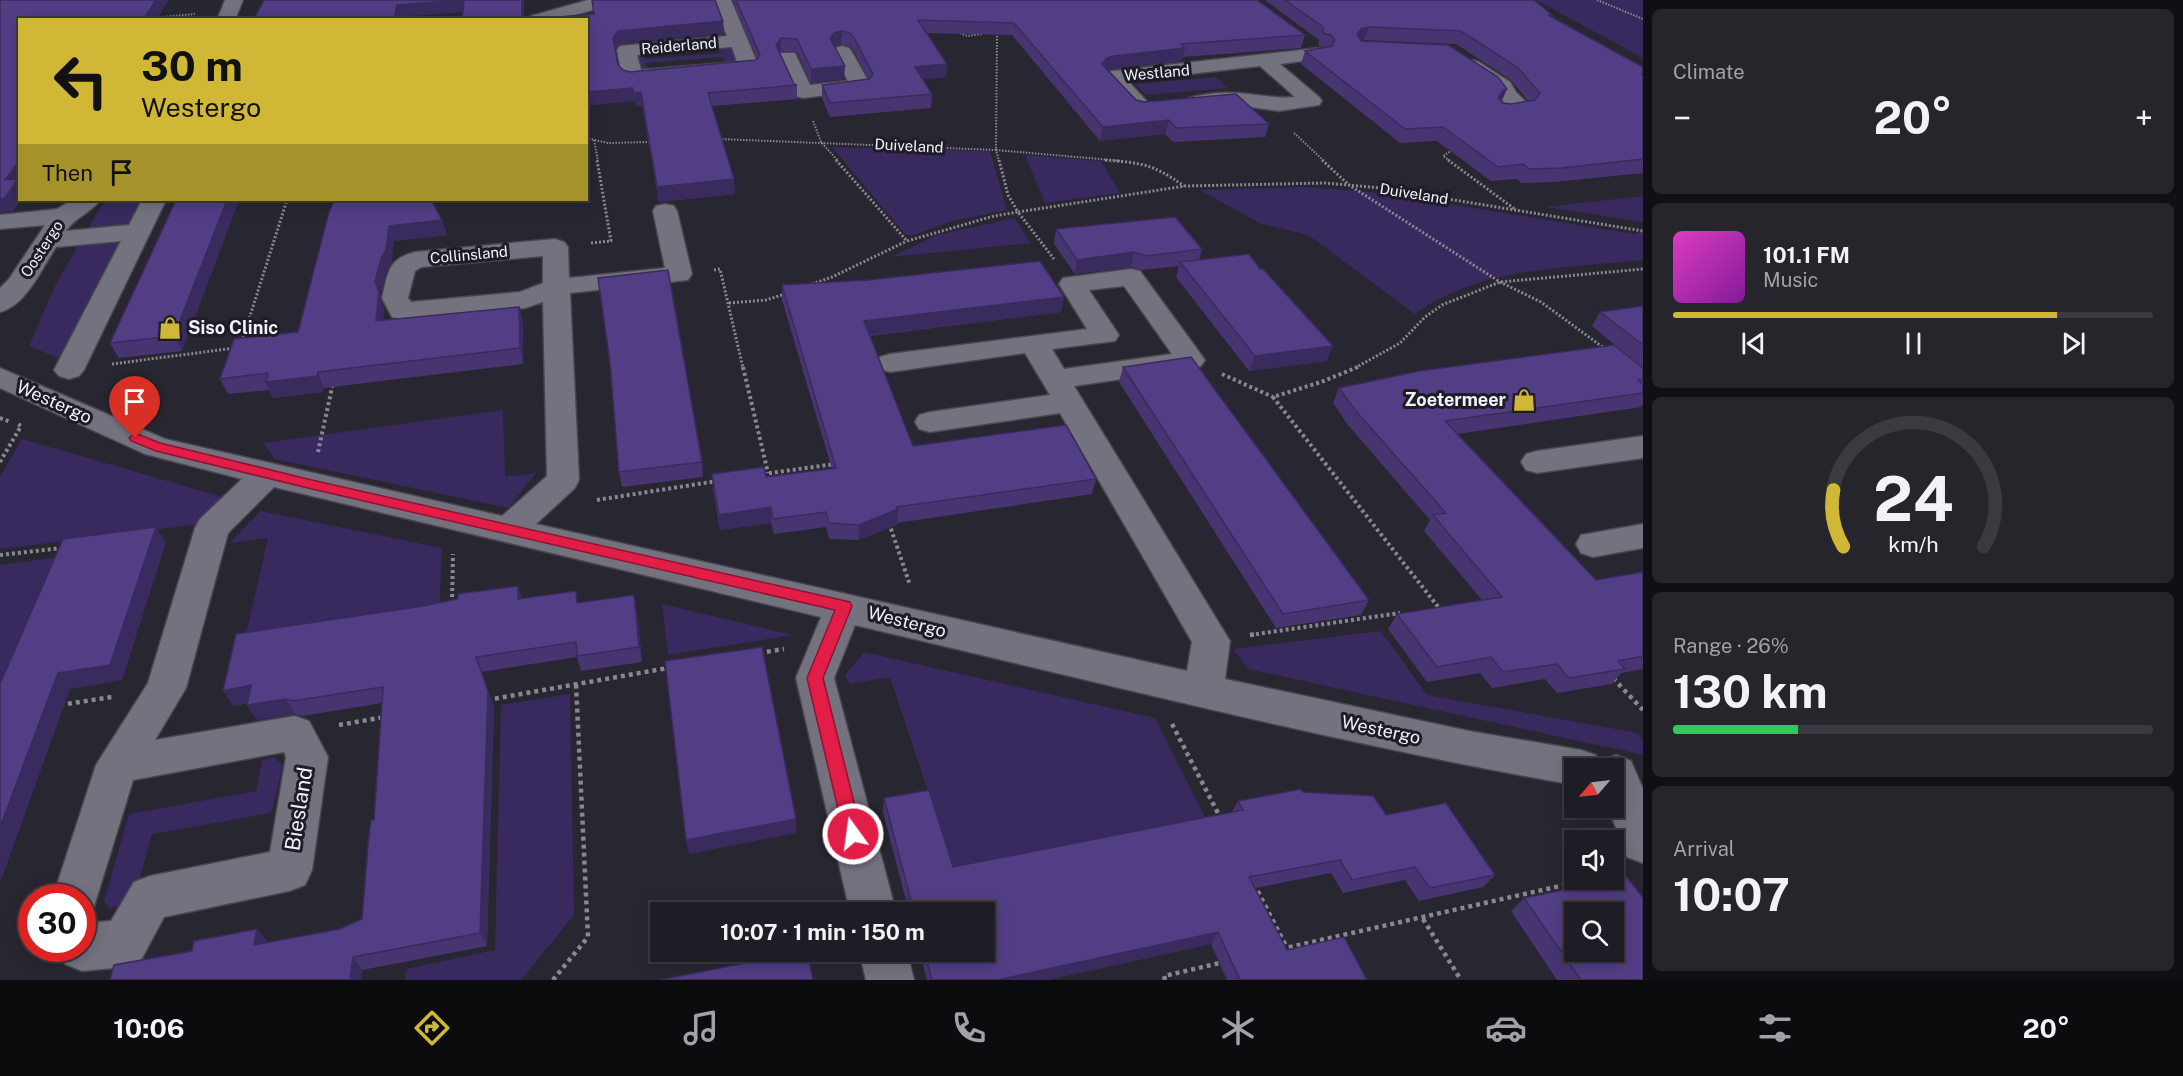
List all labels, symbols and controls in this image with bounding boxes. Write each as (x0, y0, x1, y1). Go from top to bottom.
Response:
street label: Reiderland (640, 34, 717, 57)
text: 30 m (141, 41, 243, 90)
icon: left (42, 42, 120, 120)
text: Climate (1673, 60, 1745, 84)
street label: Westland (1123, 61, 1190, 84)
text: Westergo (141, 91, 261, 123)
text: 20° (1874, 91, 1952, 144)
text: − (1673, 99, 1691, 137)
text: + (2135, 99, 2153, 137)
street label: Duiveland (874, 135, 944, 156)
icon: arrive (105, 156, 138, 189)
text: Then (42, 160, 93, 186)
street label: Duiveland (1379, 180, 1450, 207)
street label: Oostergo (17, 217, 66, 280)
text: 101.1 FM (1763, 242, 1850, 268)
street label: Collinsland (429, 243, 509, 266)
text: Music (1763, 268, 1818, 292)
shop icon: Siso Clinic (157, 315, 183, 341)
place label: Siso Clinic (188, 317, 278, 338)
icon: previous (1737, 327, 1770, 360)
icon: pause (1897, 327, 1930, 360)
icon: next (2057, 327, 2090, 360)
street label: Westergo (13, 376, 95, 427)
pin (109, 376, 160, 438)
icon: arrive (118, 385, 151, 418)
shop icon: Zoetermeer (1511, 387, 1537, 413)
place label: Zoetermeer (1404, 389, 1507, 410)
text: 24 (1873, 462, 1953, 535)
text: km/h (1888, 532, 1938, 557)
street label: Westergo (866, 602, 949, 641)
text: Range · 26% (1673, 634, 1789, 658)
text: 130 km (1673, 665, 1828, 718)
street label: Westergo (1340, 711, 1423, 748)
north arrow (1564, 758, 1624, 818)
map controls (1564, 758, 1624, 962)
street label: Biesland (280, 765, 317, 852)
position arrow (821, 802, 885, 866)
button: sound (1564, 830, 1624, 890)
text: Arrival (1673, 837, 1735, 861)
text: 10:07 (1673, 868, 1790, 921)
speed limit sign: 30 (18, 884, 96, 962)
button: search (1564, 902, 1624, 962)
text: 10:07 · 1 min · 150 m (720, 919, 925, 945)
icon: directions (411, 1007, 453, 1049)
icon: music (680, 1007, 722, 1049)
icon: phone (948, 1007, 990, 1049)
icon: climate (1217, 1007, 1259, 1049)
icon: car (1485, 1007, 1527, 1049)
icon: filters (1754, 1007, 1796, 1049)
text: 10:06 (113, 1012, 185, 1044)
text: 20° (2022, 1012, 2070, 1044)

